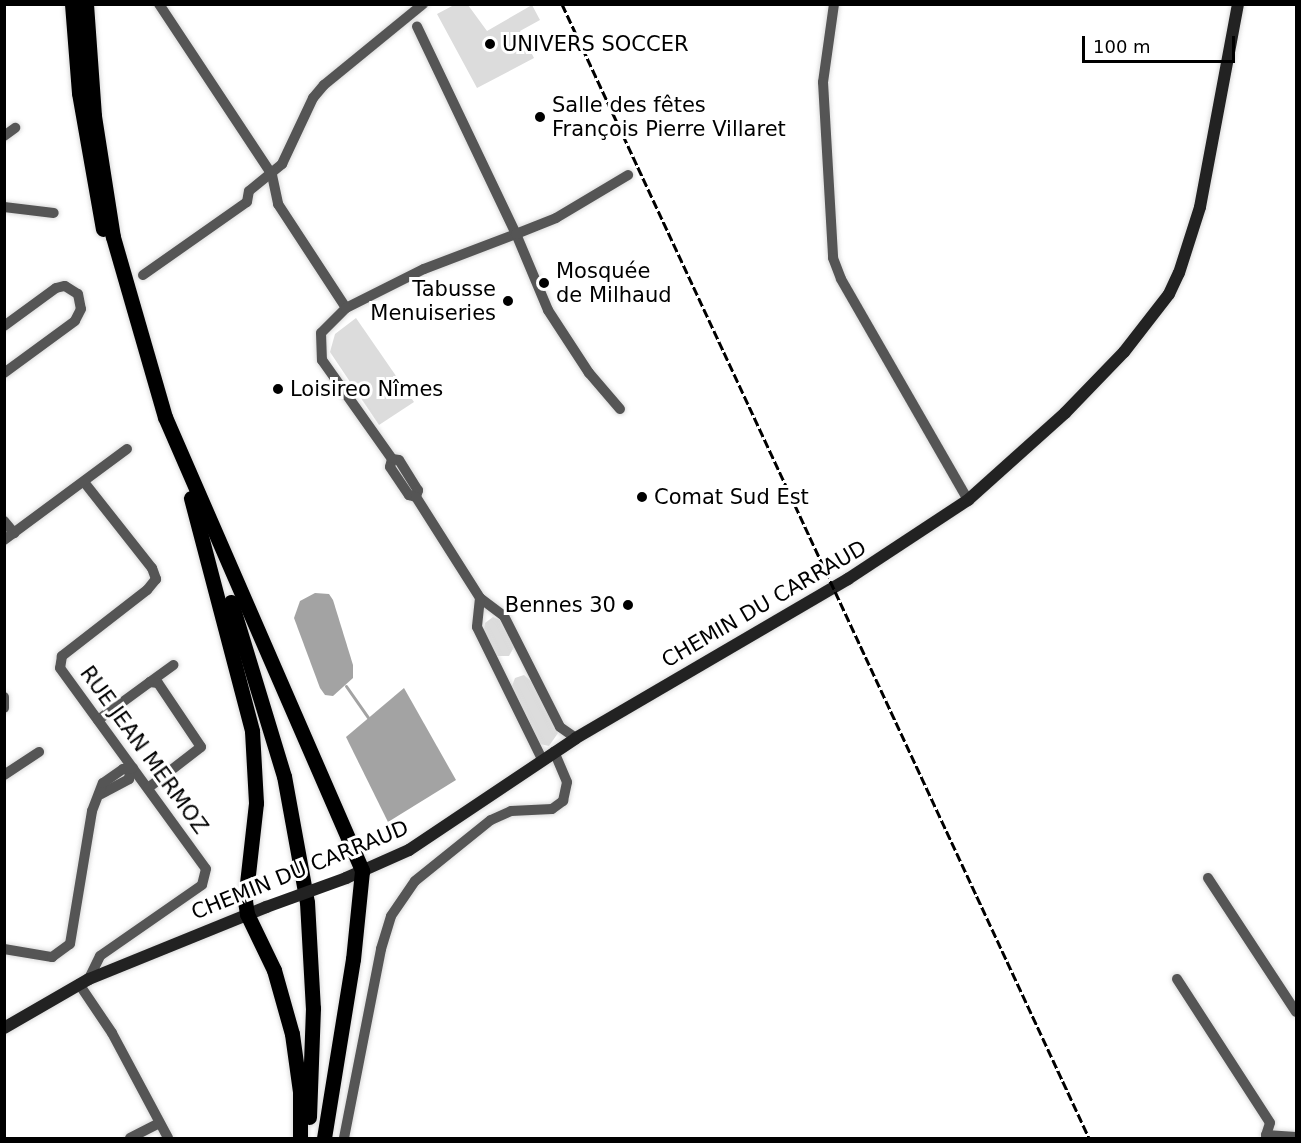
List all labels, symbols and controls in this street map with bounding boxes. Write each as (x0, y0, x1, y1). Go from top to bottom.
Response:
scale bar (1085, 24, 1238, 62)
place label: UNIVERS SOCCER (502, 31, 689, 57)
text: 100 m (1093, 36, 1151, 57)
marker: UNIVERS SOCCER (483, 37, 497, 51)
place label: Salle des fêtes François Pierre Villaret (552, 92, 786, 142)
marker: Salle des fêtes François Pierre Villaret (533, 110, 547, 124)
place label: Mosquée de Milhaud (556, 258, 672, 308)
place label: Tabusse Menuiseries (370, 276, 496, 326)
marker: Mosquée de Milhaud (537, 276, 551, 290)
marker: Tabusse Menuiseries (501, 294, 515, 308)
place label: Loisireo Nîmes (290, 376, 443, 402)
marker: Loisireo Nîmes (271, 382, 285, 396)
place label: Comat Sud Est (654, 484, 809, 510)
marker: Comat Sud Est (635, 490, 649, 504)
street label: CHEMIN DU CARRAUD (657, 535, 871, 673)
place label: Bennes 30 (505, 592, 616, 618)
marker: Bennes 30 (621, 598, 635, 612)
street label: RUE JEAN MERMOZ (75, 661, 213, 839)
street label: CHEMIN DU CARRAUD (188, 815, 412, 925)

